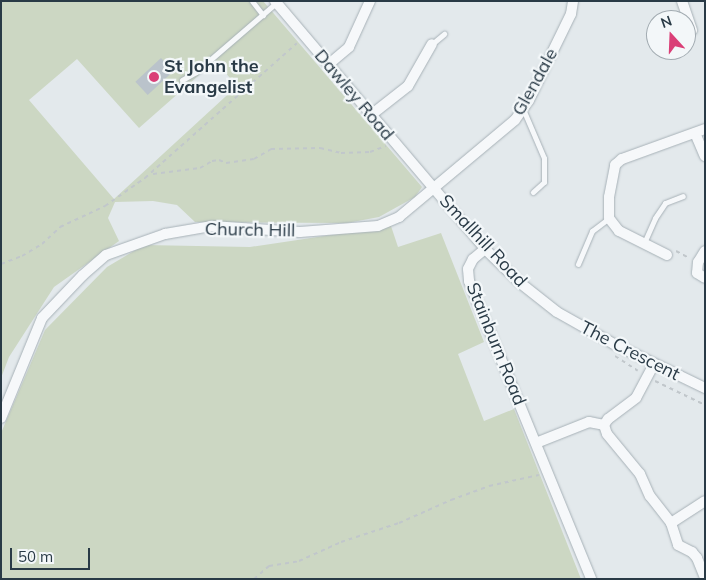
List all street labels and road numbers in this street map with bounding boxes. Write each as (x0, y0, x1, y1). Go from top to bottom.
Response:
street label: Dawley Road (310, 45, 398, 145)
street label: Glendale (508, 45, 562, 119)
street label: Smallhill Road (435, 190, 531, 292)
street label: Church Hill (205, 218, 295, 242)
street label: Stainburn Road (462, 280, 530, 408)
street label: The Crescent (577, 317, 683, 385)

